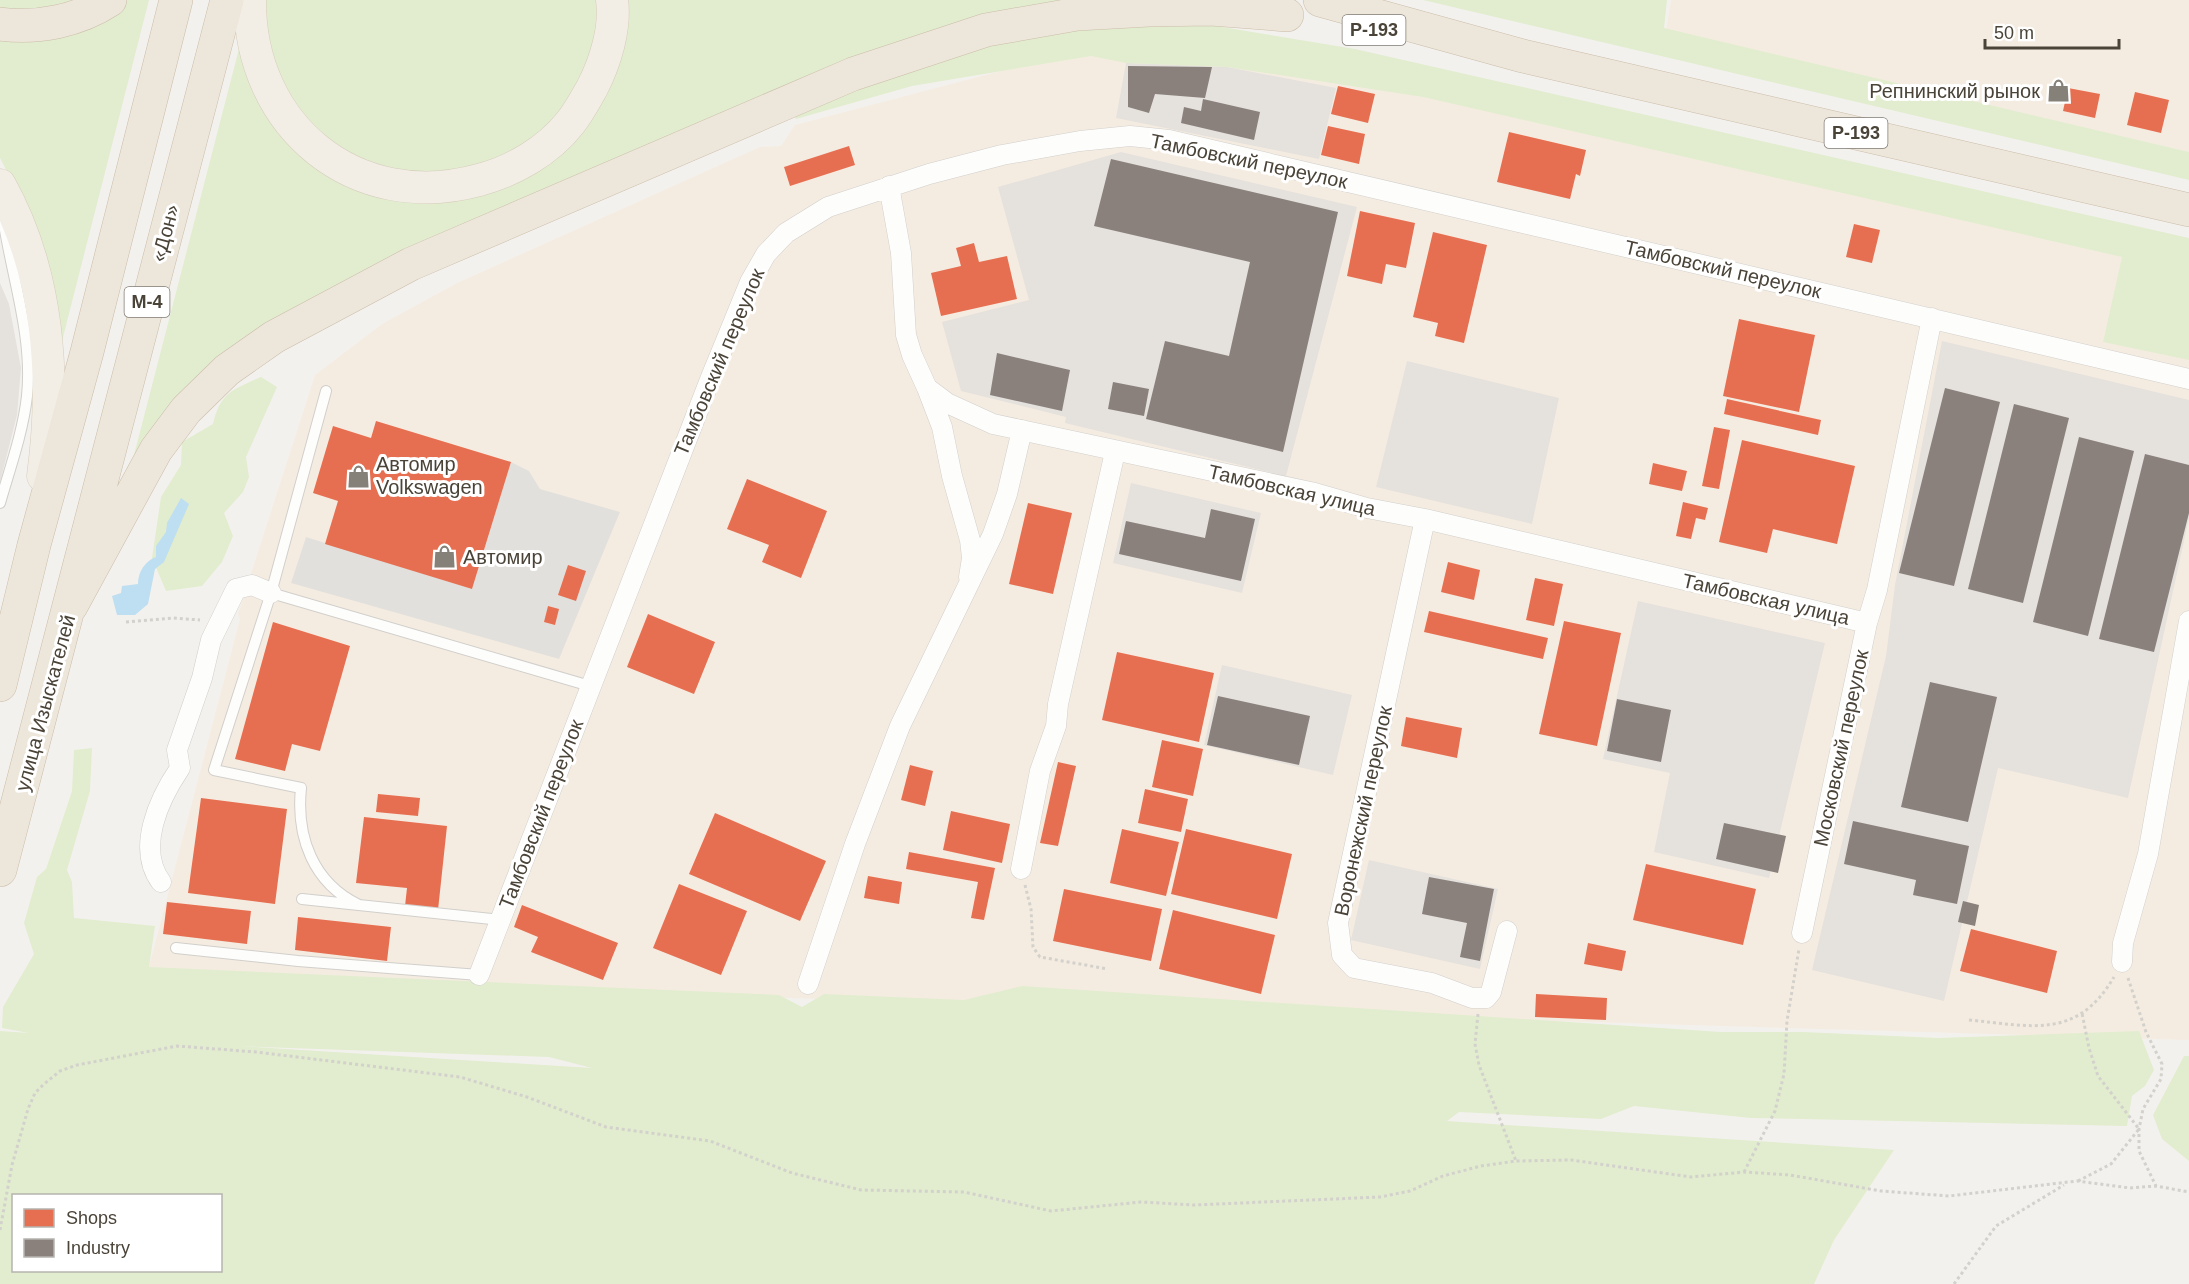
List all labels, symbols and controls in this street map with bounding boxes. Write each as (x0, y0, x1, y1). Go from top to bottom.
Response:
scale bar (1985, 12, 2118, 50)
road number: Р-193 (1342, 15, 1406, 45)
text: 50 m (1994, 23, 2034, 43)
shop icon: Репнинский рынок (2045, 78, 2071, 104)
place label: Репнинский рынок (1869, 80, 2040, 102)
road number: Р-193 (1824, 118, 1888, 148)
street label: Тамбовский переулок (1148, 129, 1350, 193)
street label: «Дон» (147, 202, 183, 264)
street label: Тамбовский переулок (1623, 236, 1824, 302)
street label: Тамбовский переулок (670, 265, 768, 459)
road number: М-4 (124, 287, 170, 317)
place label: Автомир Volkswagen (376, 453, 483, 498)
street label: Тамбовская улица (1206, 460, 1378, 520)
shop icon: Автомир Volkswagen (345, 463, 371, 489)
shop icon: Автомир (432, 544, 458, 570)
place label: Автомир (463, 546, 543, 568)
street label: Тамбовская улица (1680, 569, 1852, 629)
street label: улица Изыскателей (11, 612, 79, 794)
street label: Московский переулок (1809, 647, 1873, 848)
street label: Воронежский переулок (1330, 704, 1396, 918)
street label: Тамбовский переулок (495, 716, 587, 912)
legend (12, 1194, 222, 1272)
text: Shops (66, 1208, 117, 1228)
text: Industry (66, 1238, 130, 1258)

